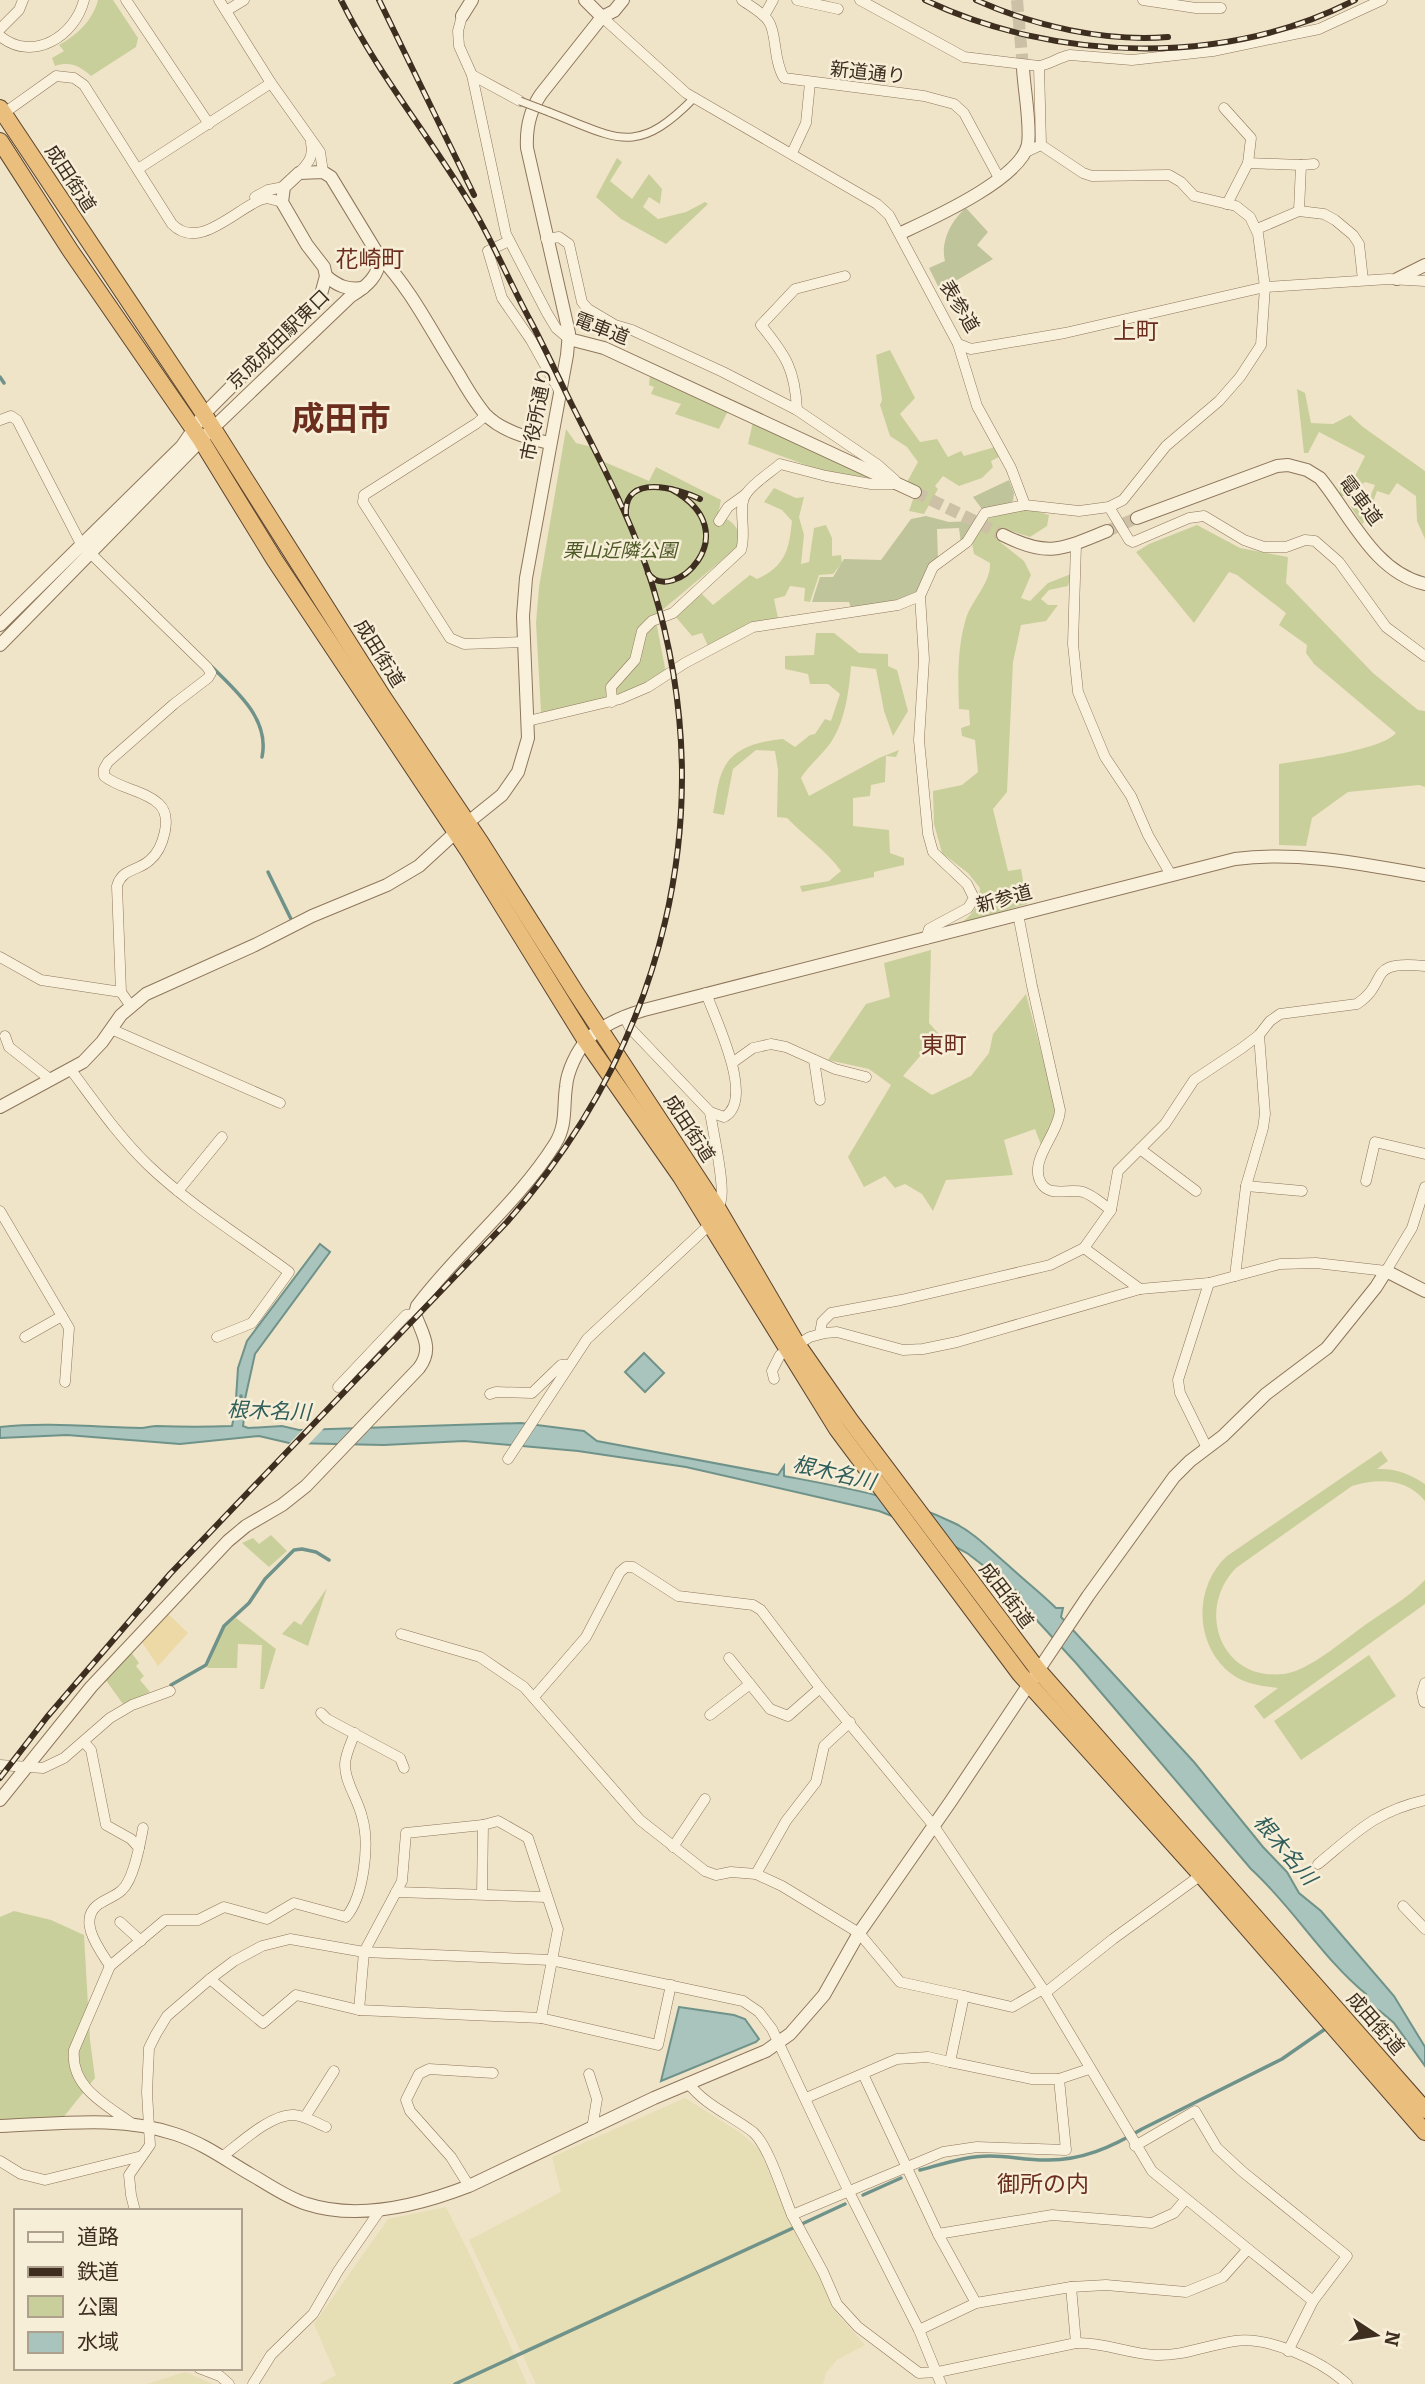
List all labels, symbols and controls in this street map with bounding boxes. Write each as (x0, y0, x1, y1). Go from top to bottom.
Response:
street label: 新道通り (829, 57, 907, 88)
street label: 成田街道 (40, 140, 101, 216)
district label: 花崎町 (336, 245, 405, 273)
street label: 表参道 (935, 276, 984, 337)
street label: 京成成田駅東口 (223, 285, 334, 394)
street label: 電車道 (571, 308, 633, 349)
district label: 上町 (1113, 317, 1159, 345)
street label: 市役所通り (516, 365, 557, 463)
district label: 成田市 (292, 399, 391, 439)
street label: 電車道 (1334, 471, 1387, 530)
park label: 栗山近隣公園 (563, 539, 680, 562)
street label: 成田街道 (350, 615, 409, 692)
street label: 新参道 (974, 880, 1035, 917)
district label: 東町 (921, 1031, 967, 1059)
street label: 成田街道 (659, 1090, 720, 1166)
water label: 根木名川 (227, 1397, 313, 1426)
water label: 根木名川 (790, 1451, 880, 1496)
street label: 成田街道 (975, 1558, 1039, 1633)
water label: 根木名川 (1248, 1809, 1323, 1892)
street label: 成田街道 (1342, 1987, 1409, 2060)
district label: 御所の内 (997, 2170, 1089, 2198)
legend (14, 2209, 242, 2370)
text: 道路 (77, 2224, 119, 2250)
text: 鉄道 (77, 2259, 119, 2285)
text: 公園 (77, 2294, 119, 2320)
north arrow (1341, 2300, 1411, 2370)
text: 水域 (77, 2329, 119, 2355)
text: N (1379, 2329, 1405, 2348)

